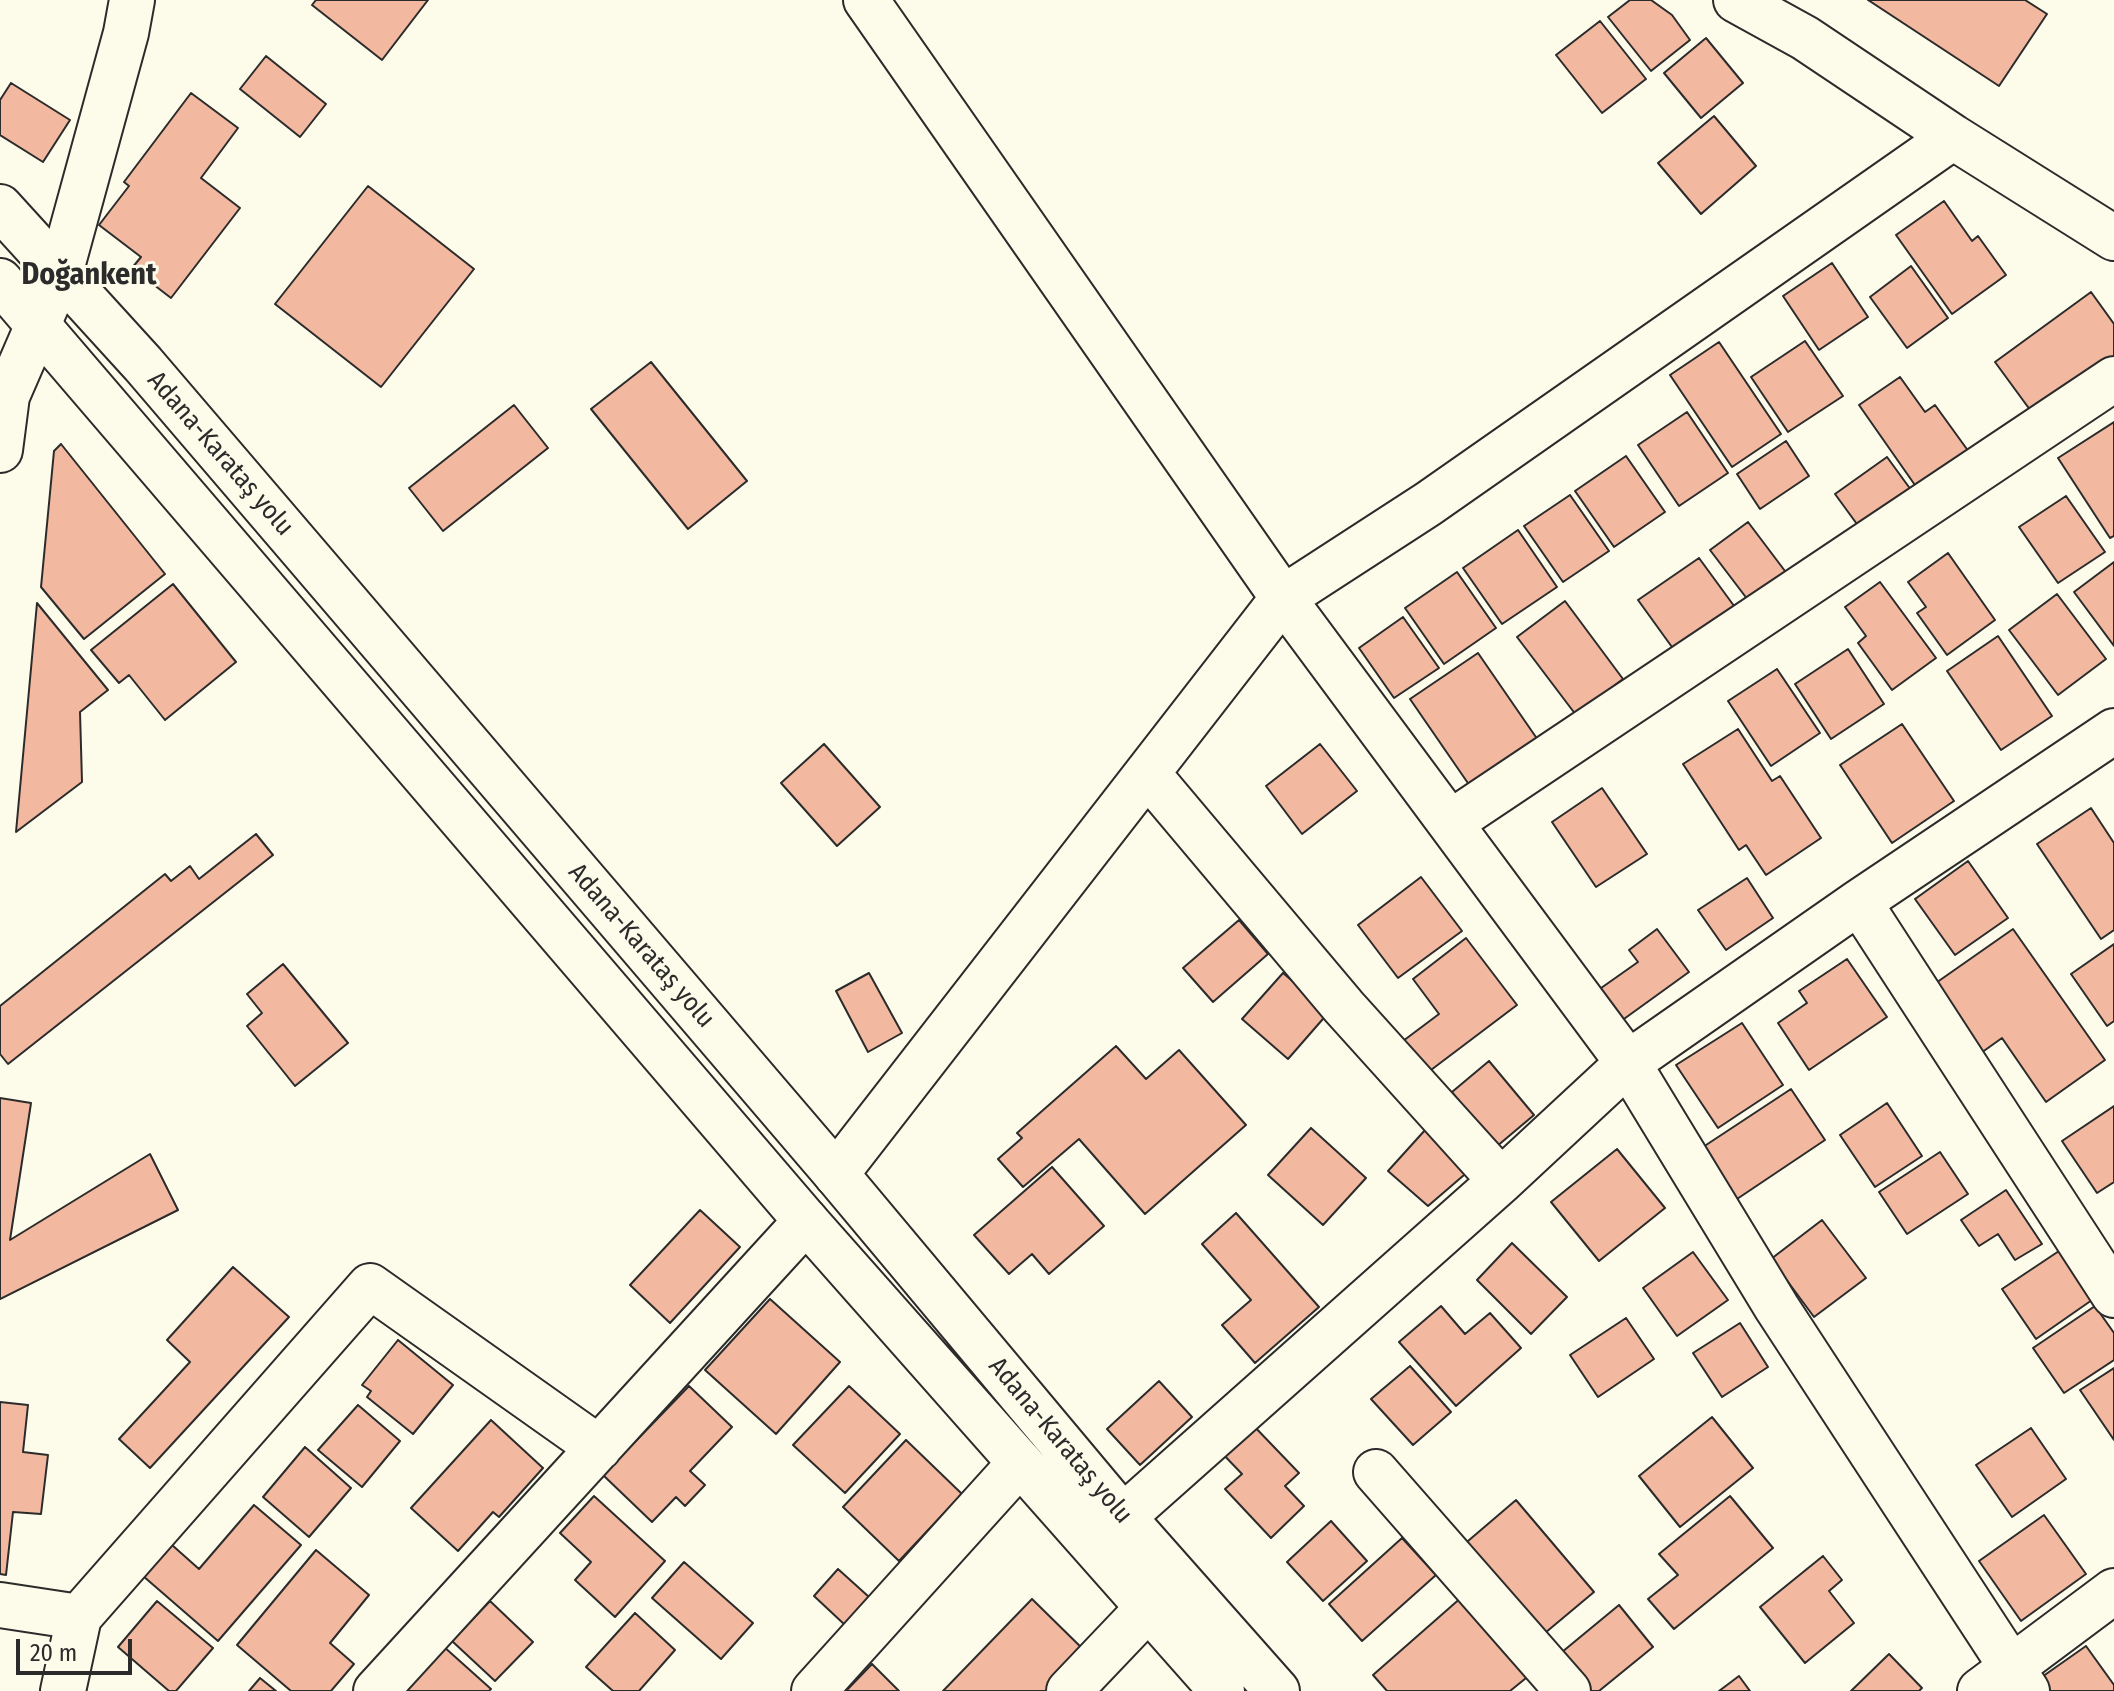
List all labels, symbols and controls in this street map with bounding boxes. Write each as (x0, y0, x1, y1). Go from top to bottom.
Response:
district label: Doğankent (21, 258, 157, 294)
street label: Adana-Karataş yolu (140, 366, 300, 542)
street label: Adana-Karataş yolu (561, 858, 721, 1034)
street label: Adana-Karataş yolu (981, 1352, 1139, 1530)
scale bar (20, 1623, 136, 1673)
text: 20 m (30, 1639, 77, 1667)

